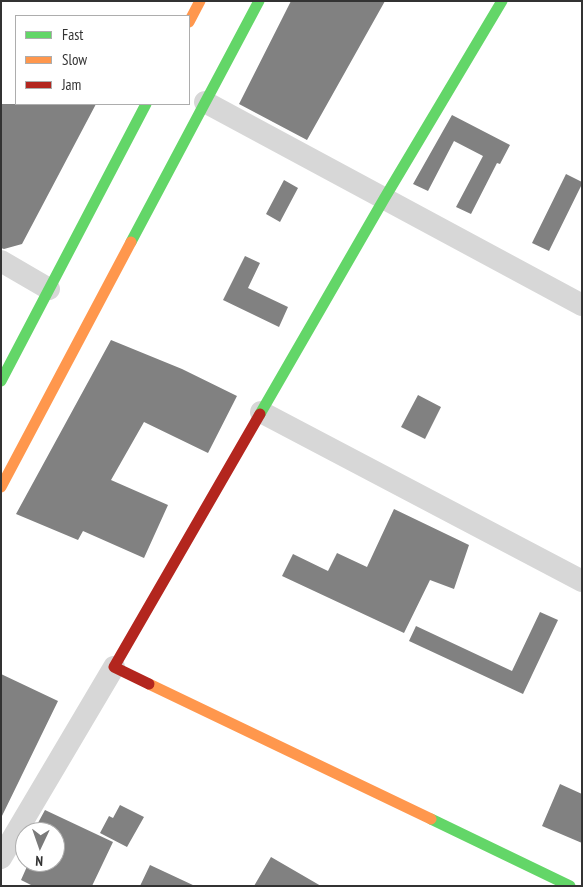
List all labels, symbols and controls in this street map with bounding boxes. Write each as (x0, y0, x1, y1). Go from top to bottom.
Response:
legend (15, 15, 190, 105)
text: Fast (62, 25, 83, 44)
text: Slow (62, 50, 87, 69)
text: Jam (62, 75, 81, 94)
north arrow (15, 822, 65, 872)
text: N (35, 852, 44, 870)

